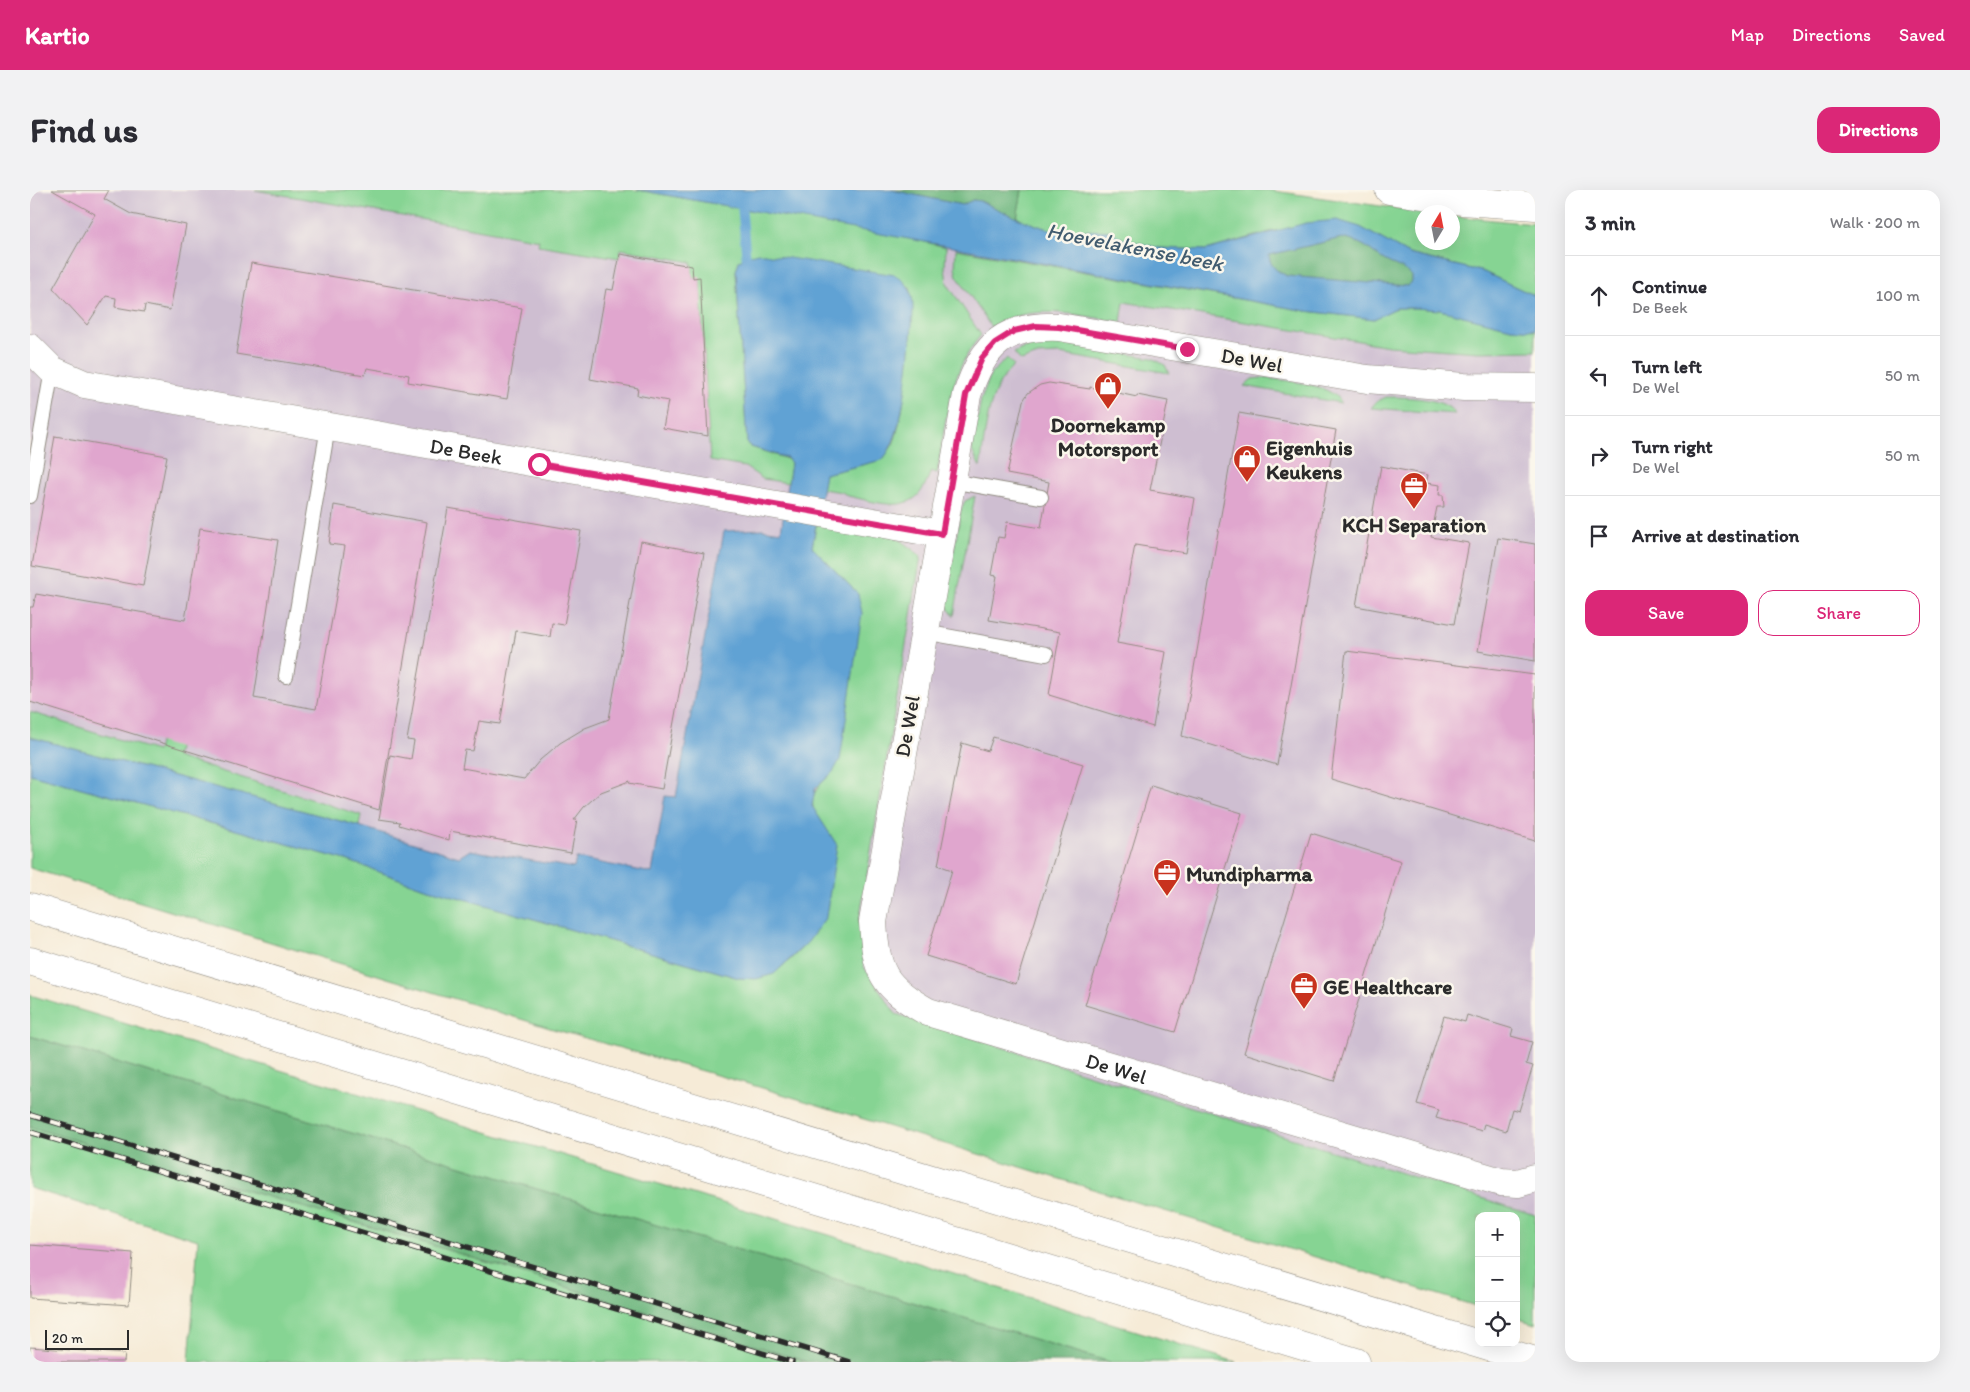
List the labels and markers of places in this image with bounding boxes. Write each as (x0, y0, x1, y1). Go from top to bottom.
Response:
shop icon: Doornekamp Motorsport (1093, 371, 1123, 410)
place label: Doornekamp Motorsport (1051, 412, 1165, 462)
place label: Eigenhuis Keukens (1266, 435, 1352, 484)
shop icon: Eigenhuis Keukens (1232, 444, 1262, 483)
office icon: KCH Separation (1399, 471, 1429, 510)
place label: KCH Separation (1342, 512, 1486, 538)
office icon: Mundipharma (1152, 858, 1182, 897)
place label: Mundipharma (1186, 861, 1313, 887)
office icon: GE Healthcare (1289, 971, 1319, 1010)
place label: GE Healthcare (1323, 974, 1452, 999)

